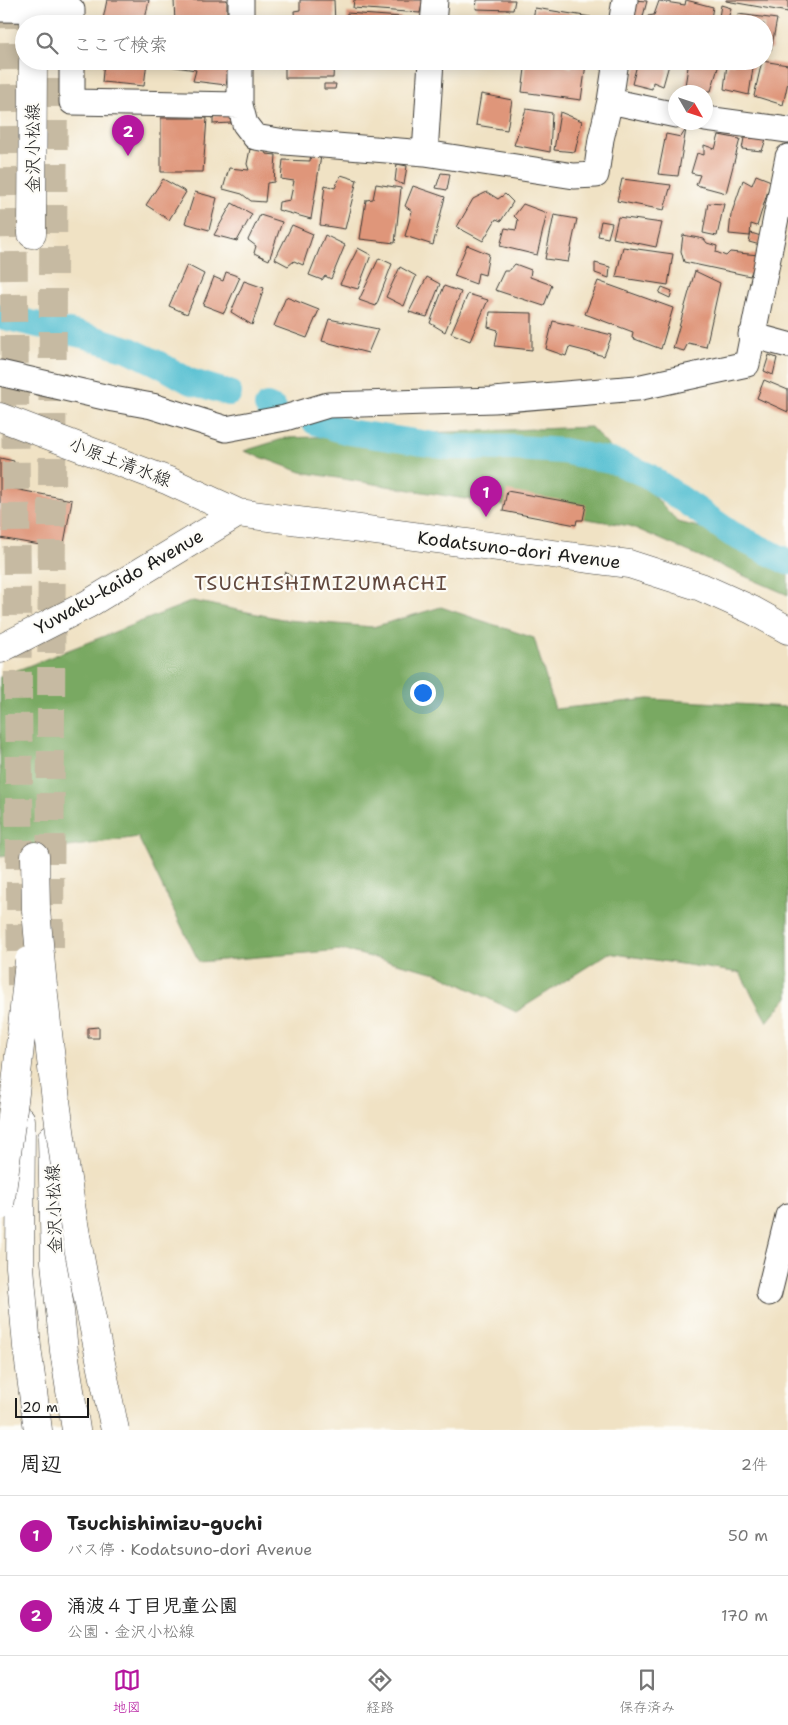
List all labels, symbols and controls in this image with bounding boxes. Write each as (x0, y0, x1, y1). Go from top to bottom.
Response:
search box (15, 15, 773, 70)
icon: search (33, 29, 61, 57)
text: ここで検索 (73, 32, 168, 57)
north arrow (668, 85, 713, 130)
street label: 金沢小松線 (21, 103, 45, 193)
pin: 2 (112, 115, 144, 156)
street label: 小原土清水線 (65, 431, 175, 493)
pin: 1 (470, 476, 502, 517)
street label: Yuwaku-kaido Avenue (30, 524, 208, 640)
street label: Kodatsuno-dori Avenue (416, 526, 622, 574)
district label: TSUCHISHIMIZUMACHI (194, 570, 448, 596)
your location (410, 680, 436, 706)
street label: 金沢小松線 (40, 1164, 68, 1254)
scale bar (15, 1395, 89, 1418)
text: 20 m (22, 1398, 58, 1416)
text: 周辺 (20, 1450, 62, 1478)
text: 2件 (741, 1454, 768, 1475)
text: Tsuchishimizu-guchi (67, 1511, 263, 1536)
text: 1 (32, 1525, 40, 1546)
text: 50 m (728, 1525, 768, 1546)
text: バス停 · Kodatsuno-dori Avenue (67, 1539, 312, 1560)
text: 涌波４丁目児童公園 (67, 1593, 238, 1618)
text: 2 (30, 1605, 42, 1626)
text: 170 m (721, 1605, 768, 1626)
text: 公園 · 金沢小松線 (67, 1621, 194, 1642)
tab: 地図 (113, 1666, 141, 1716)
tab: 経路 (366, 1666, 394, 1716)
tab: 保存済み (619, 1666, 675, 1716)

